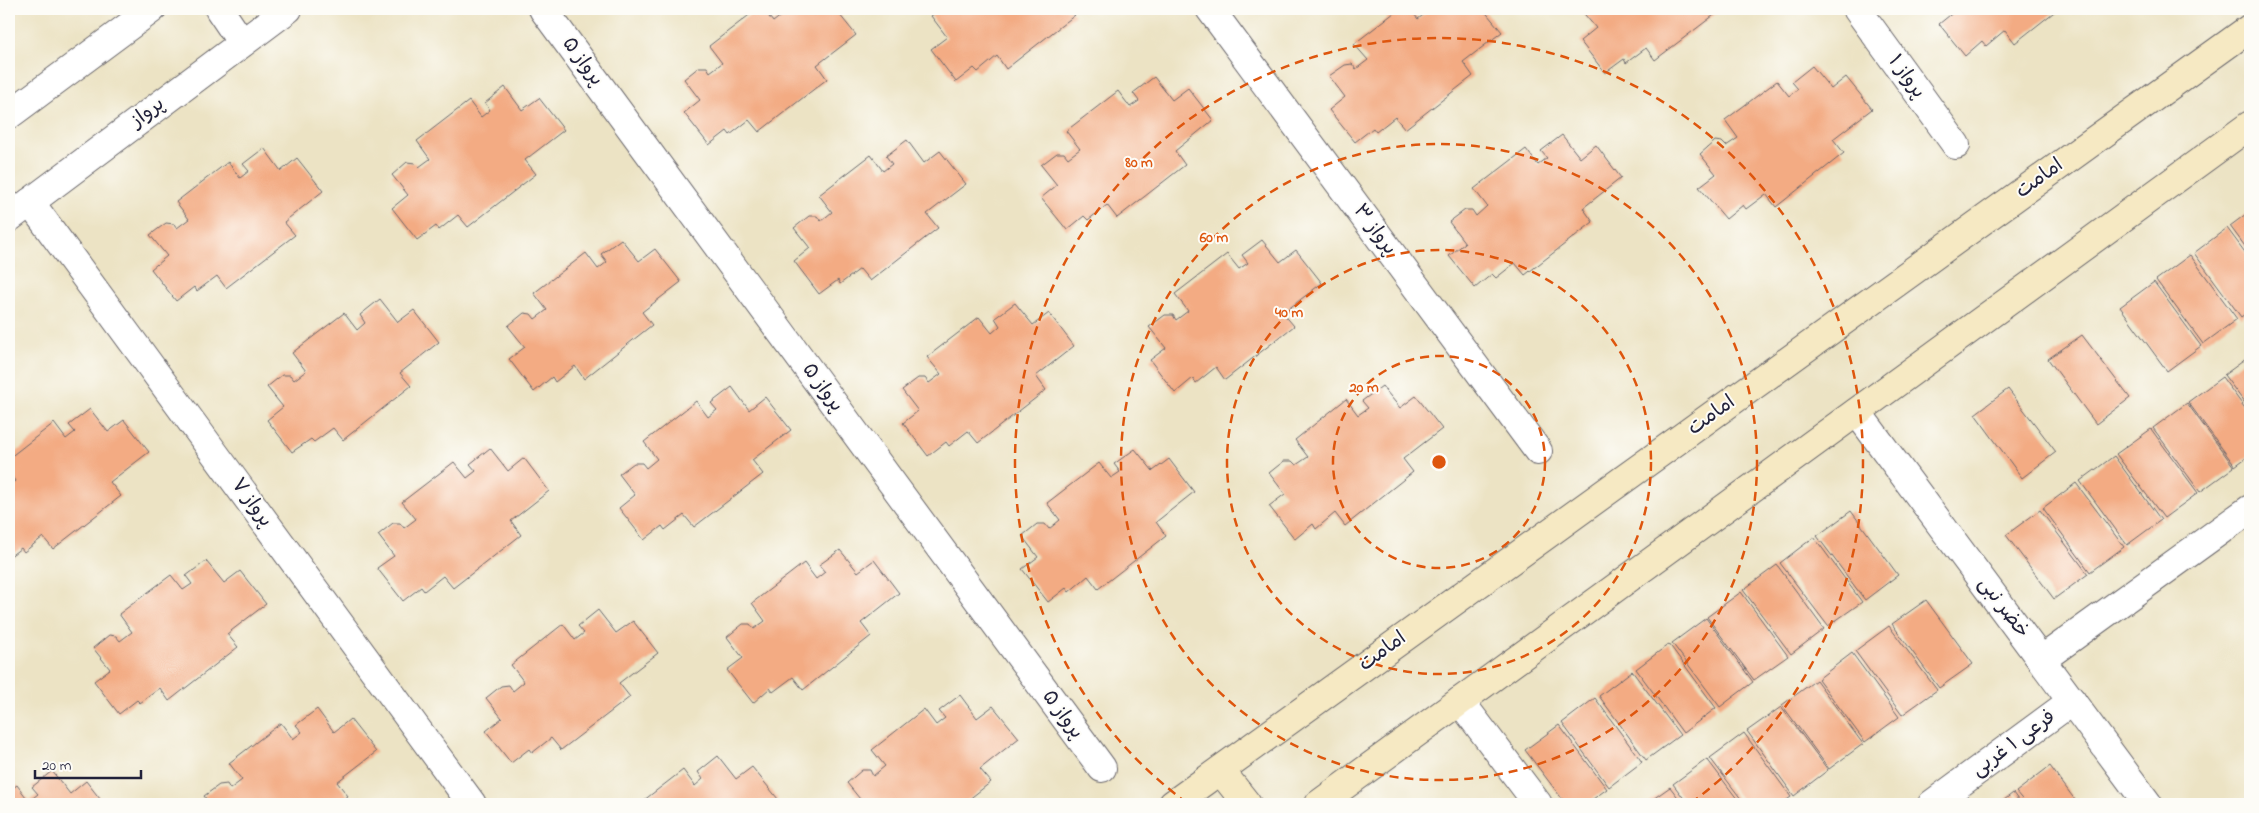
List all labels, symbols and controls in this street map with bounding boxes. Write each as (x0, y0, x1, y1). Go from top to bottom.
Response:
street label: پرواز ۵ (554, 31, 610, 93)
street label: پرواز ۱ (1880, 49, 1932, 105)
street label: پرواز (123, 91, 171, 137)
text: 80 m (1124, 152, 1153, 174)
street label: امامت (2010, 152, 2070, 206)
street label: پرواز ۳ (1345, 198, 1403, 262)
text: 60 m (1199, 227, 1229, 249)
text: 40 m (1274, 302, 1303, 324)
street label: پرواز ۵ (794, 357, 850, 419)
text: 20 m (1348, 377, 1379, 399)
street label: امامت (1682, 389, 1742, 443)
centre of rings (1430, 453, 1448, 471)
street label: پرواز ۷ (223, 472, 279, 534)
street label: خضر نبی (1970, 571, 2036, 645)
street label: امامت (1353, 625, 1413, 679)
street label: پرواز ۵ (1034, 684, 1090, 746)
street label: فرعی ۱ غربی (1966, 703, 2062, 785)
scale bar (35, 748, 141, 780)
text: 20 m (42, 755, 72, 777)

